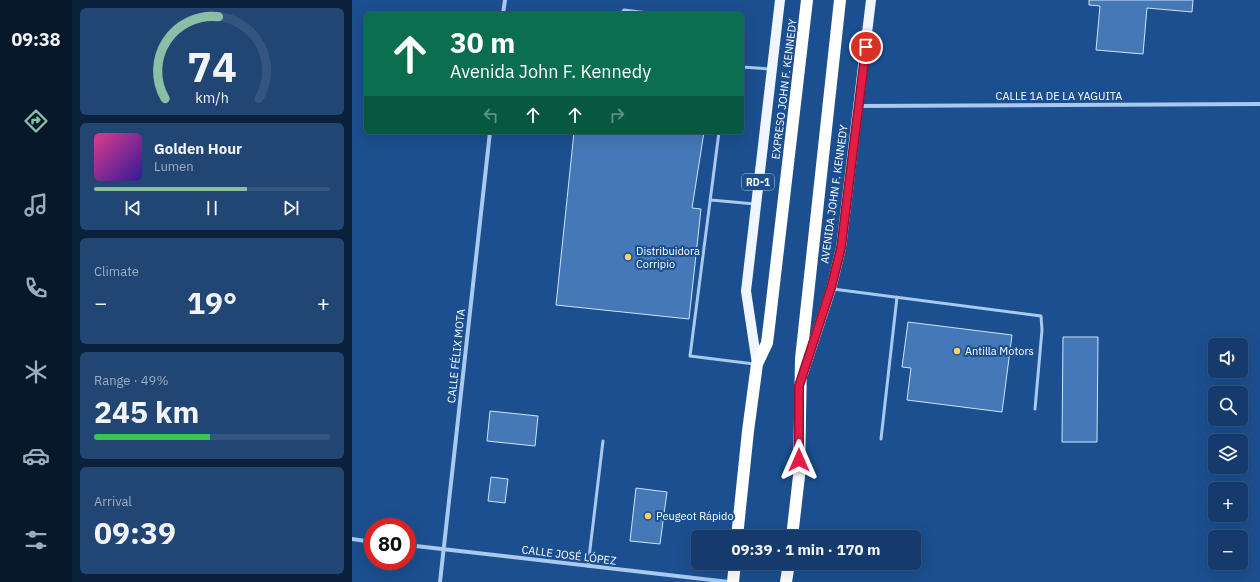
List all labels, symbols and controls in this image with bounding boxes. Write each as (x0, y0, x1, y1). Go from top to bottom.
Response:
street label: EXPRESO JOHN F. KENNEDY (768, 18, 800, 160)
text: 30 m (450, 24, 515, 61)
text: 09:38 (11, 28, 61, 51)
icon: ahead (384, 28, 436, 80)
pin (849, 30, 883, 64)
icon: arrive (855, 36, 877, 58)
text: 74 (187, 39, 237, 93)
text: Avenida John F. Kennedy (450, 60, 651, 83)
text: km/h (195, 88, 229, 107)
street label: CALLE 1A DE LA YAGUITA (996, 89, 1122, 103)
icon: left (480, 104, 502, 126)
icon: ahead (522, 104, 544, 126)
icon: ahead (564, 104, 586, 126)
icon: right (606, 104, 628, 126)
icon: directions (22, 107, 50, 135)
street label: AVENIDA JOHN F. KENNEDY (817, 123, 851, 264)
text: Golden Hour (154, 139, 242, 158)
text: Lumen (154, 158, 194, 175)
road number: RD-1 (742, 174, 774, 190)
icon: music (22, 191, 50, 219)
icon: previous (122, 197, 144, 219)
icon: pause (201, 197, 223, 219)
icon: next (280, 197, 302, 219)
place label: Distribuidora Corripio (636, 244, 700, 271)
marker: Distribuidora Corripio (623, 252, 633, 262)
text: Climate (94, 263, 139, 280)
icon: phone (22, 274, 50, 302)
text: 19° (187, 283, 237, 322)
text: − (94, 288, 107, 317)
text: + (317, 288, 330, 317)
street label: CALLE FÉLIX MOTA (444, 308, 468, 404)
map controls (1208, 338, 1248, 570)
button: sound (1208, 338, 1248, 378)
place label: Antilla Motors (965, 344, 1034, 358)
marker: Antilla Motors (952, 346, 962, 356)
icon: climate (22, 358, 50, 386)
text: Range · 49% (94, 372, 168, 389)
button: search (1208, 386, 1248, 426)
text: 245 km (94, 392, 199, 431)
button: layers (1208, 434, 1248, 474)
position arrow (778, 439, 820, 481)
icon: car (22, 442, 50, 470)
button: + (1208, 482, 1248, 522)
text: Arrival (94, 493, 132, 510)
place label: Peugeot Rápido (656, 509, 734, 523)
marker: Peugeot Rápido (643, 511, 653, 521)
text: 09:39 (94, 513, 176, 552)
speed limit sign: 80 (364, 518, 416, 570)
icon: filters (22, 526, 50, 554)
button: − (1208, 530, 1248, 570)
text: 09:39 · 1 min · 170 m (732, 540, 880, 559)
street label: CALLE JOSÉ LÓPEZ (521, 542, 617, 568)

